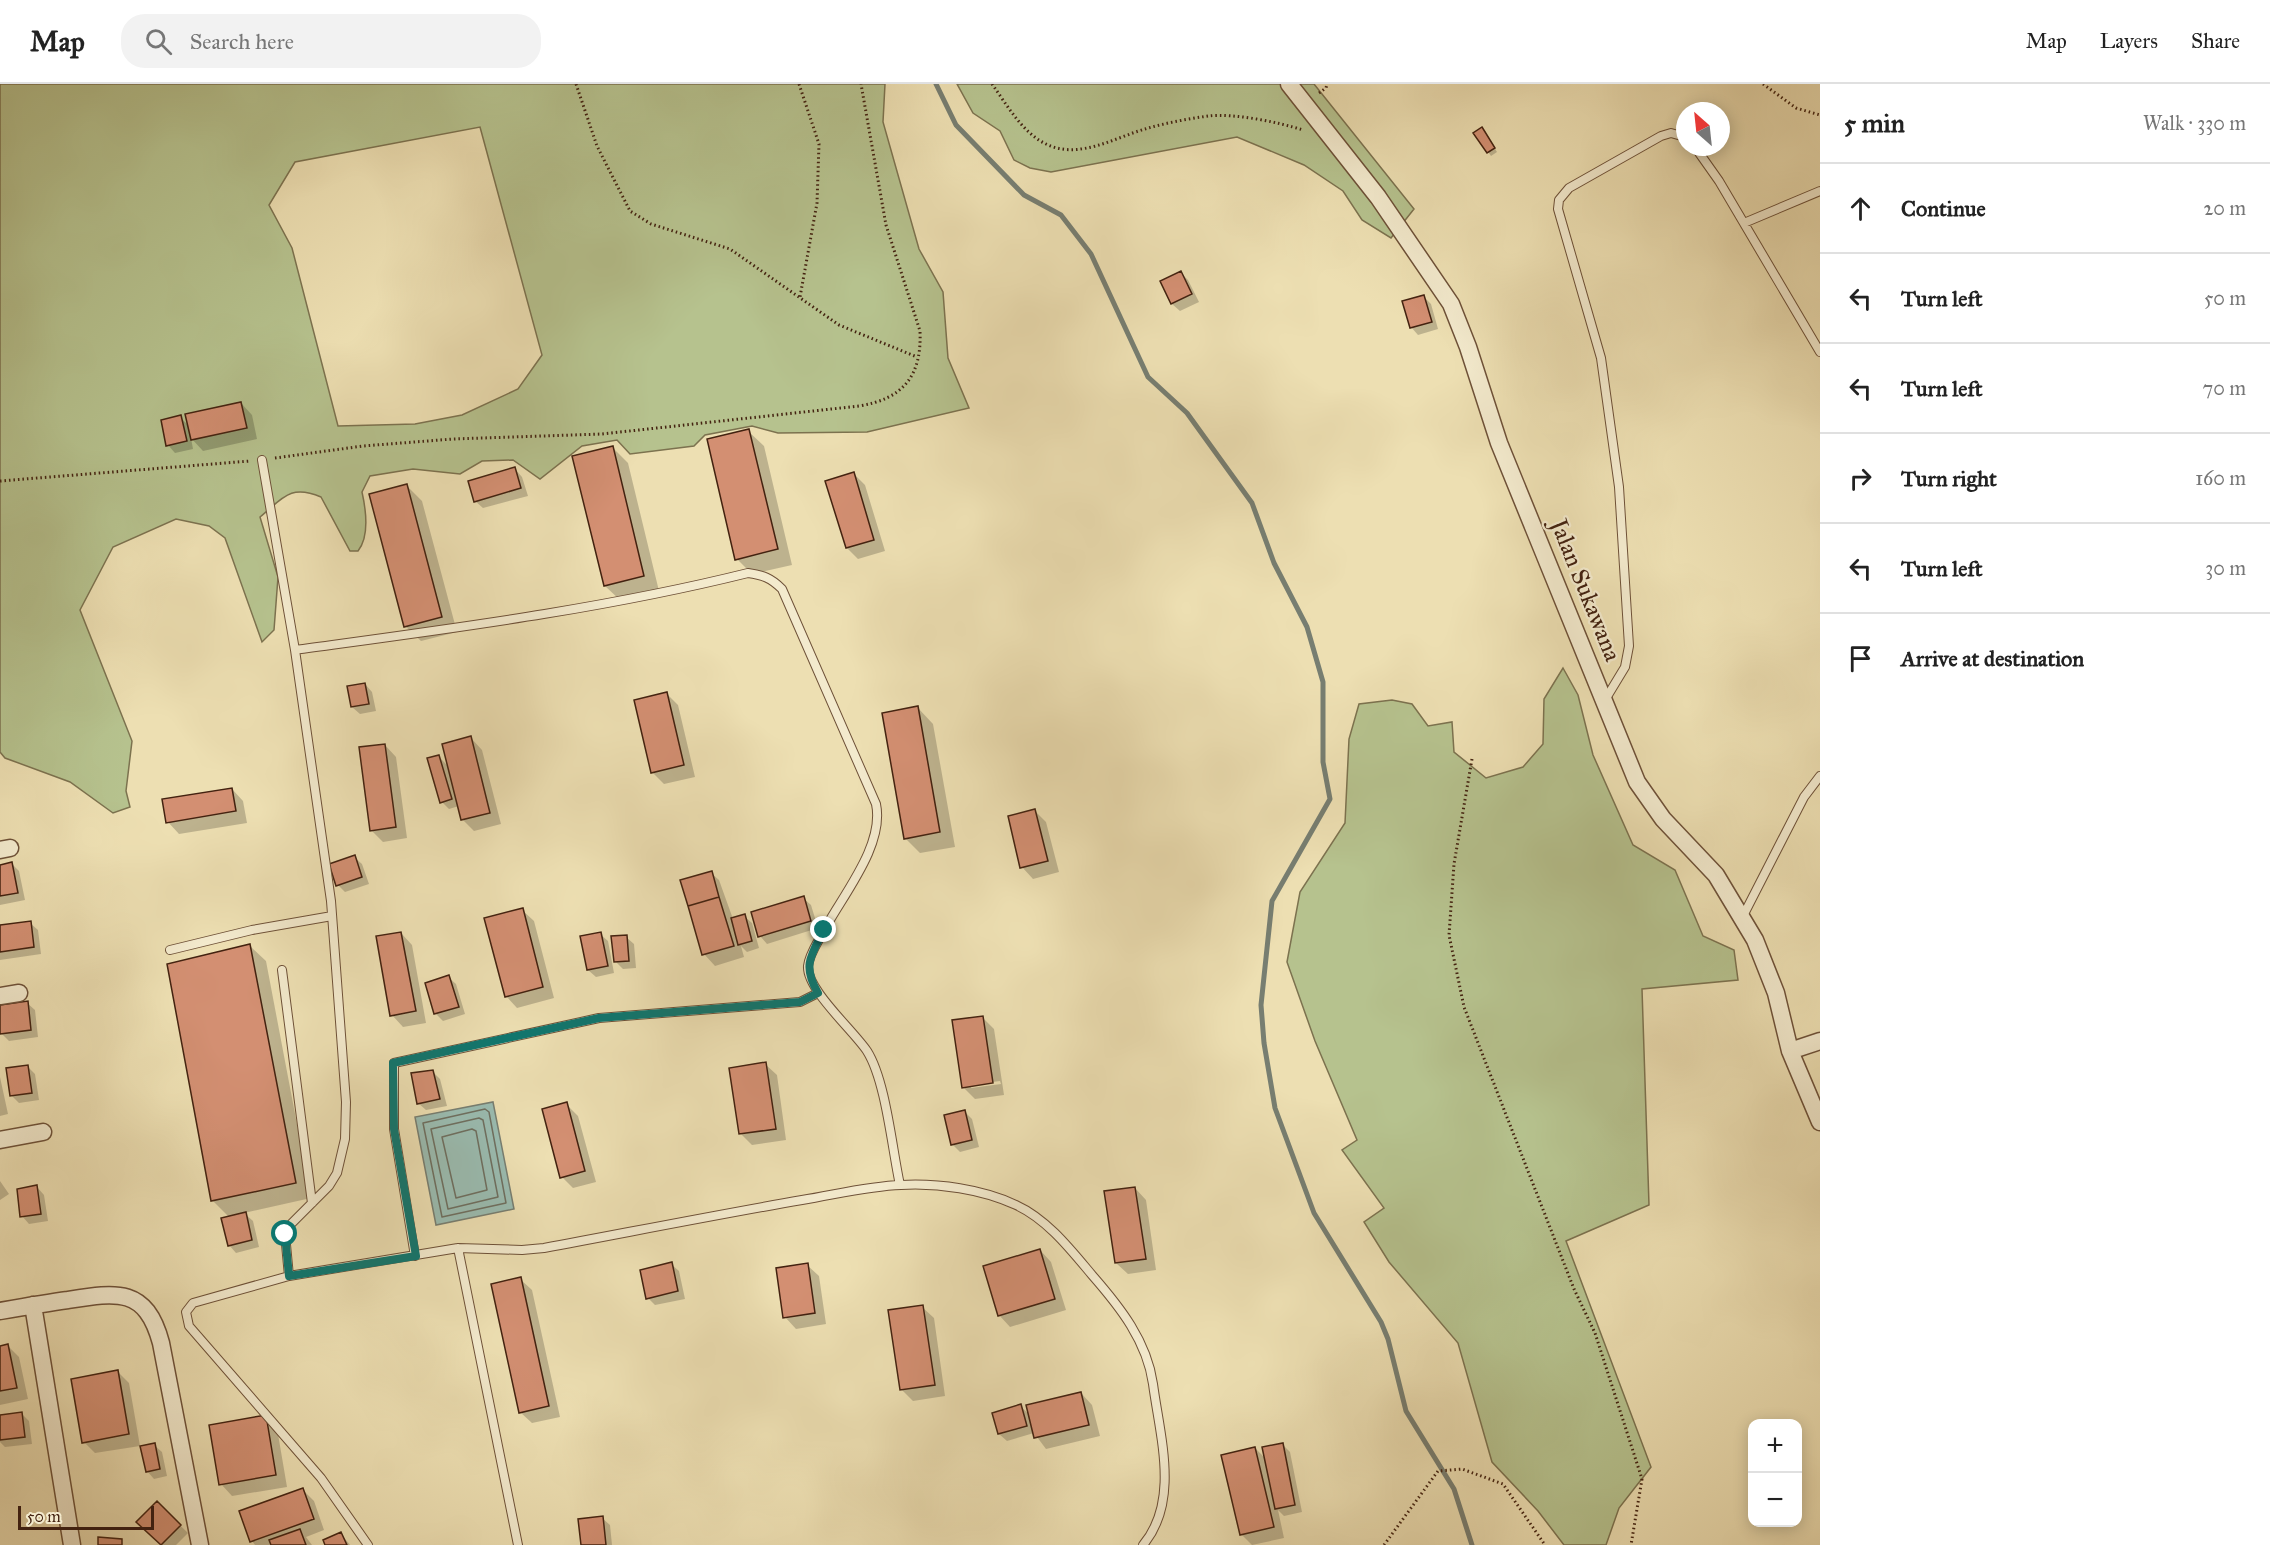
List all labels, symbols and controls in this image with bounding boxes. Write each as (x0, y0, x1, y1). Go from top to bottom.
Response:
search box (121, 14, 541, 68)
text: Map (30, 24, 85, 59)
icon: search (142, 25, 175, 58)
text: Search here (190, 28, 294, 55)
text: Map (2026, 28, 2067, 54)
text: Layers (2100, 28, 2158, 54)
text: Share (2191, 28, 2240, 54)
north arrow (1676, 102, 1730, 156)
text: 5 min (1844, 107, 1905, 139)
text: Walk · 330 m (2143, 111, 2246, 135)
icon: ahead (1844, 192, 1877, 225)
text: Continue (1901, 195, 1986, 222)
text: 20 m (2203, 196, 2246, 220)
icon: left (1844, 282, 1877, 315)
text: Turn left (1901, 285, 1983, 312)
text: 50 m (2204, 286, 2246, 310)
icon: left (1844, 372, 1877, 405)
text: Turn left (1901, 375, 1983, 402)
text: 70 m (2203, 376, 2246, 400)
icon: right (1844, 462, 1877, 495)
text: Turn right (1901, 465, 1997, 492)
text: 160 m (2195, 466, 2246, 490)
street label: Jalan Sukawana (1543, 512, 1628, 666)
icon: left (1844, 552, 1877, 585)
text: Turn left (1901, 555, 1983, 582)
text: 30 m (2205, 556, 2246, 580)
icon: arrive (1844, 642, 1877, 675)
text: Arrive at destination (1901, 645, 2084, 672)
route end (810, 916, 836, 942)
route start (271, 1220, 297, 1246)
map controls (1748, 1419, 1802, 1527)
button: + (1748, 1419, 1802, 1473)
button: − (1748, 1473, 1802, 1527)
scale bar (18, 1503, 154, 1530)
text: 50 m (27, 1507, 61, 1526)

